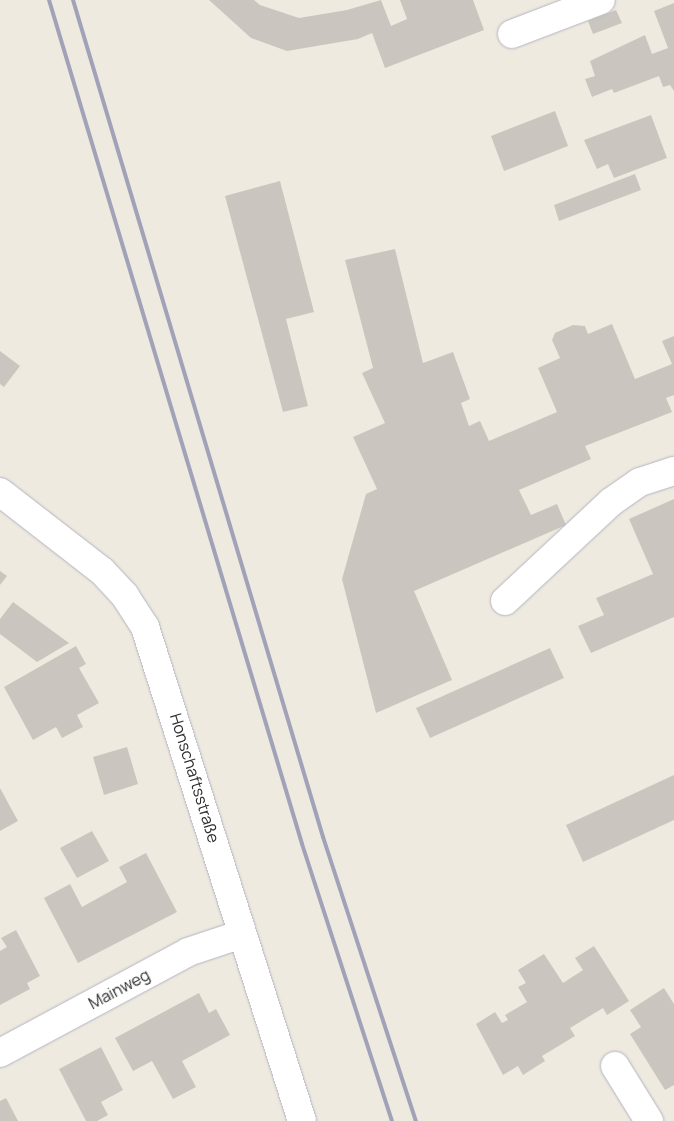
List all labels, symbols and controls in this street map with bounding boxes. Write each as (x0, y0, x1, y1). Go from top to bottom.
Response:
street label: Honschaftsstraße (166, 711, 224, 845)
street label: Mainweg (85, 965, 153, 1013)

